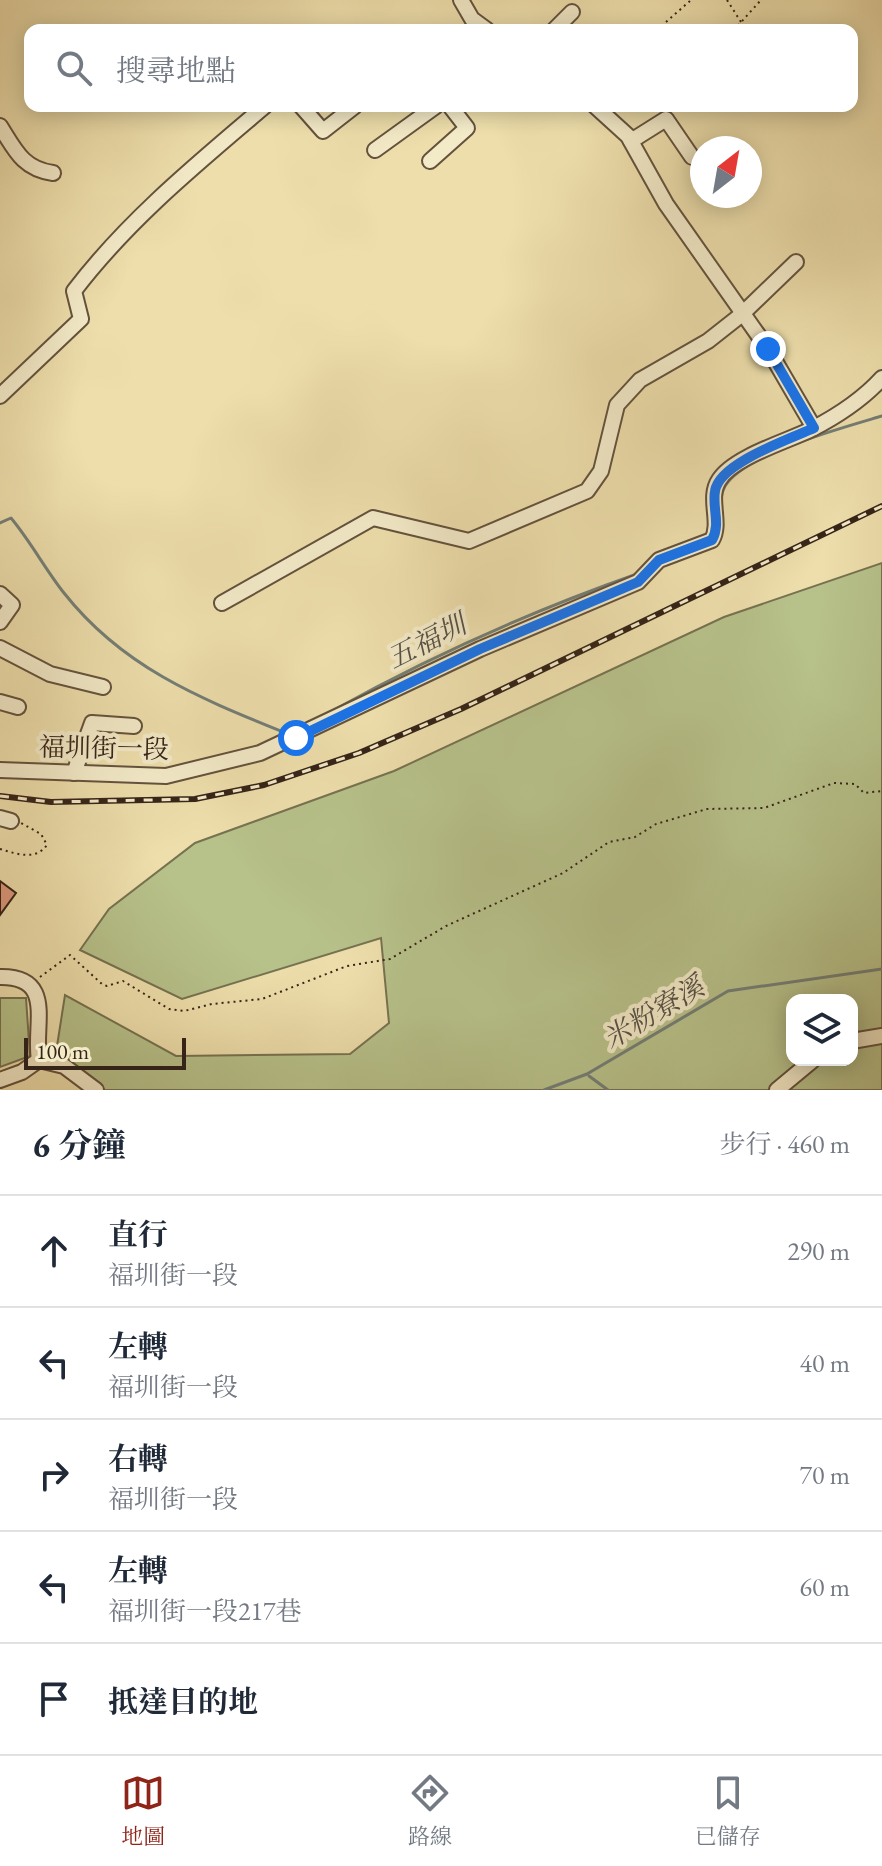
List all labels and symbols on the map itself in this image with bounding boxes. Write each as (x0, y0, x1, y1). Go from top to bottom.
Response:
north arrow (690, 136, 762, 208)
route end (750, 331, 786, 367)
water label: 五福圳 (380, 604, 475, 676)
route start (278, 720, 314, 756)
street label: 福圳街一段 (39, 730, 169, 766)
water label: 米粉寮溪 (596, 966, 713, 1056)
scale bar (24, 1034, 186, 1070)

